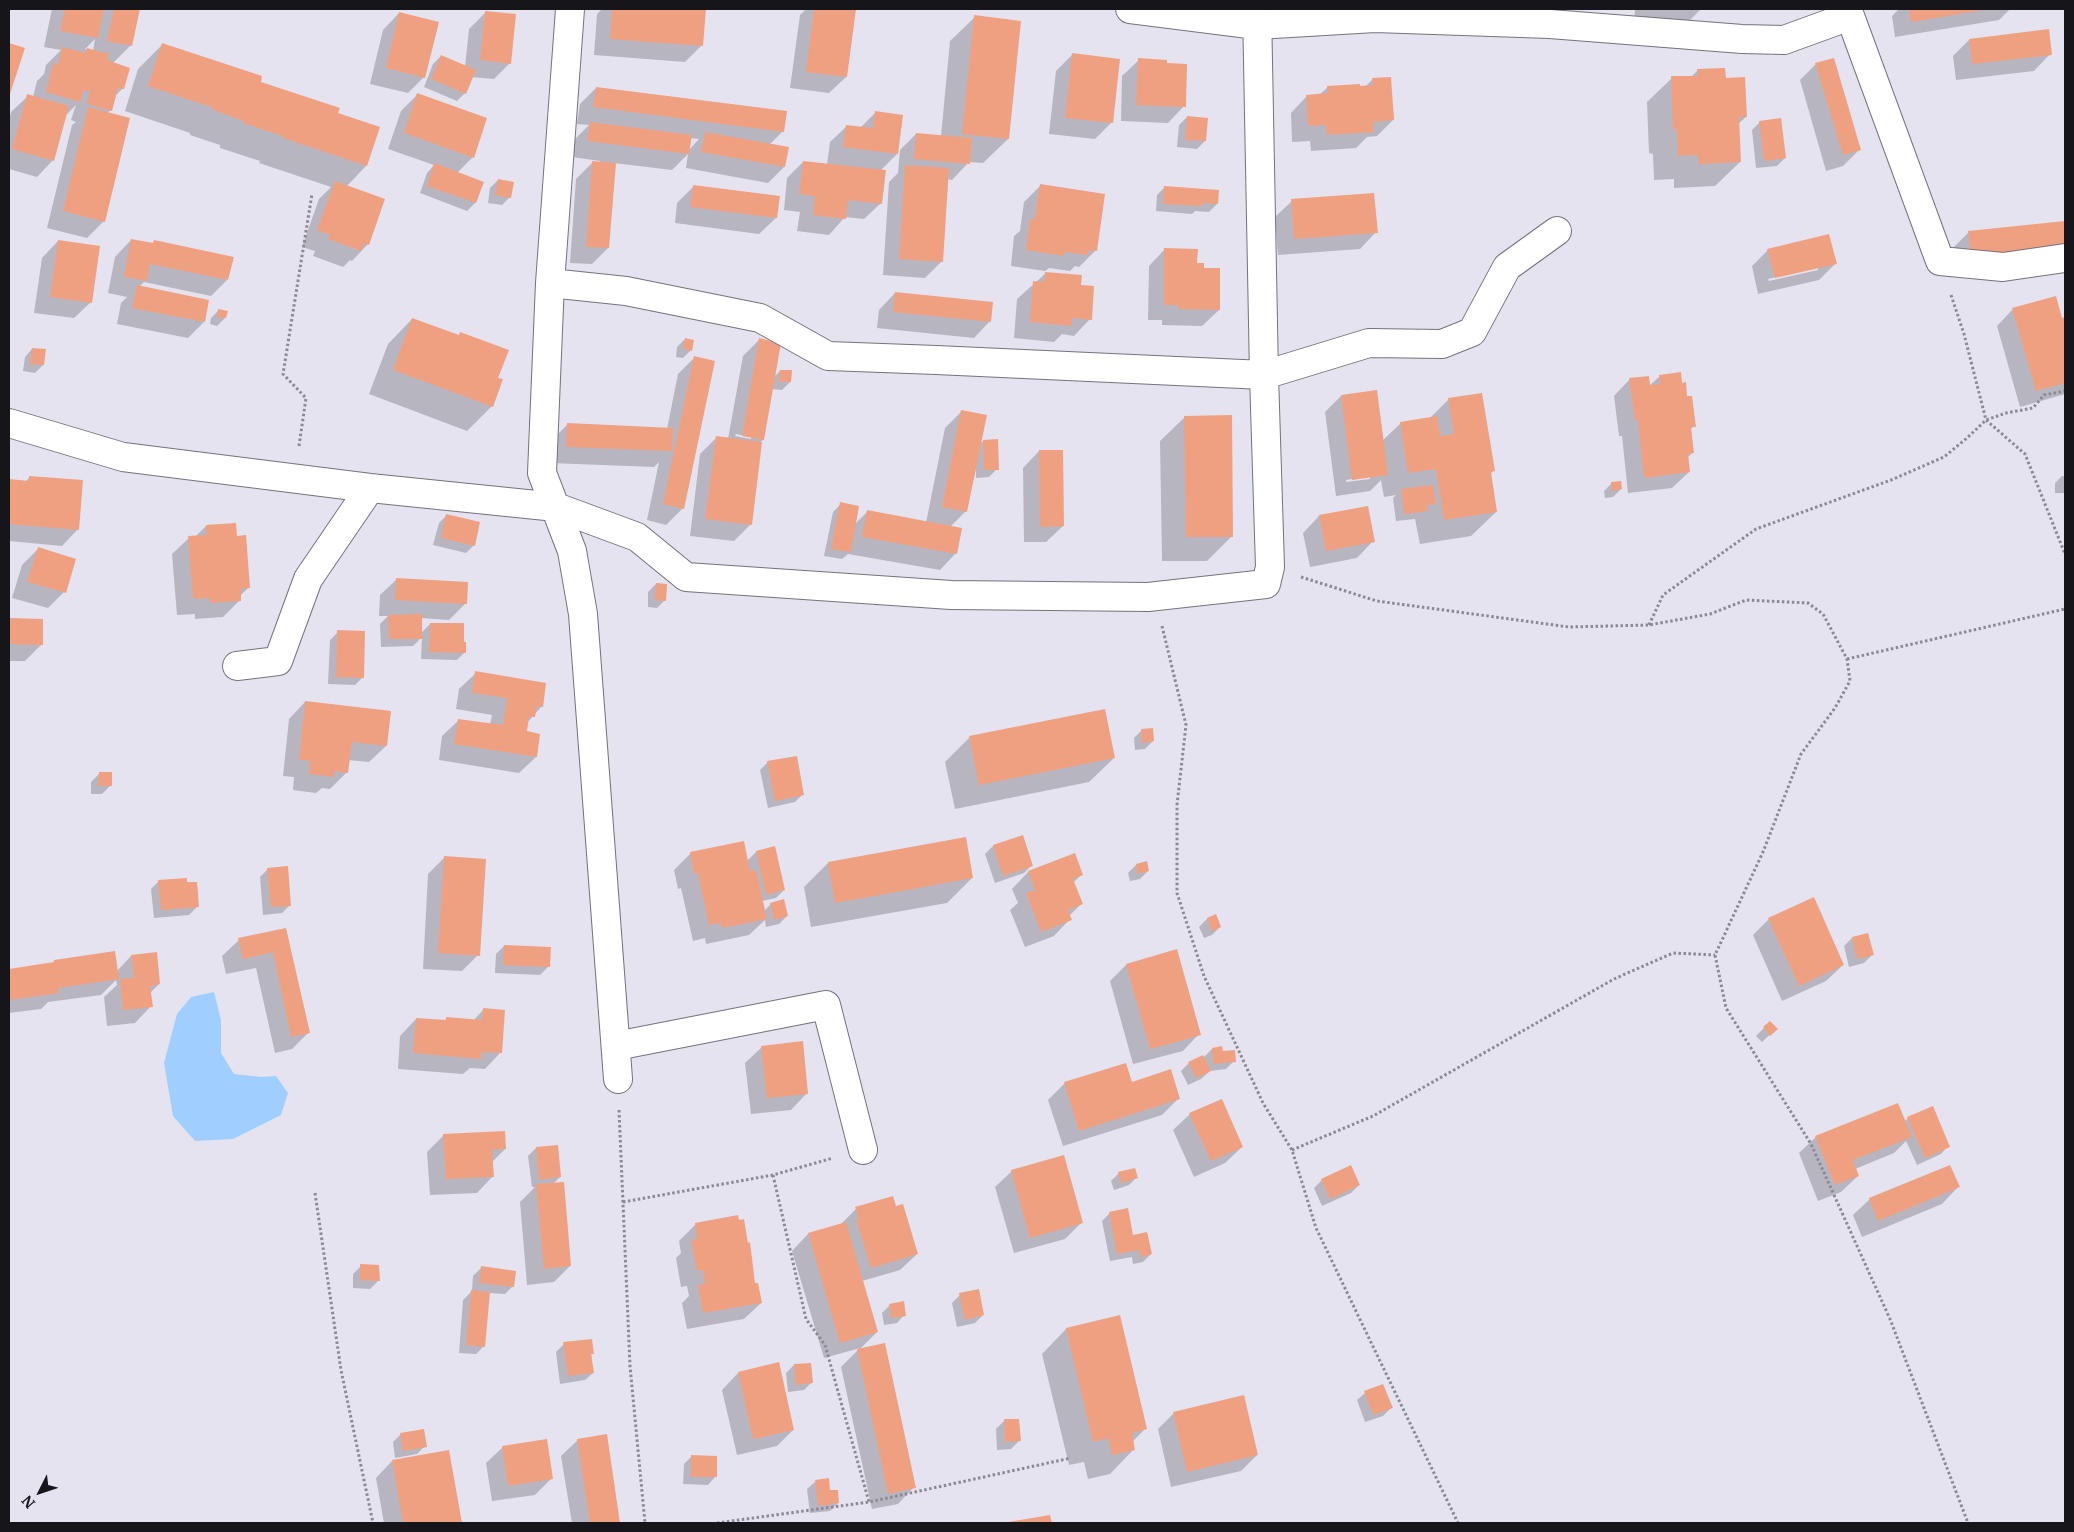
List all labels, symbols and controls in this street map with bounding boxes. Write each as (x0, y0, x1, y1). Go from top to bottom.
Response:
north arrow (15, 1467, 65, 1517)
text: N (18, 1492, 39, 1512)

